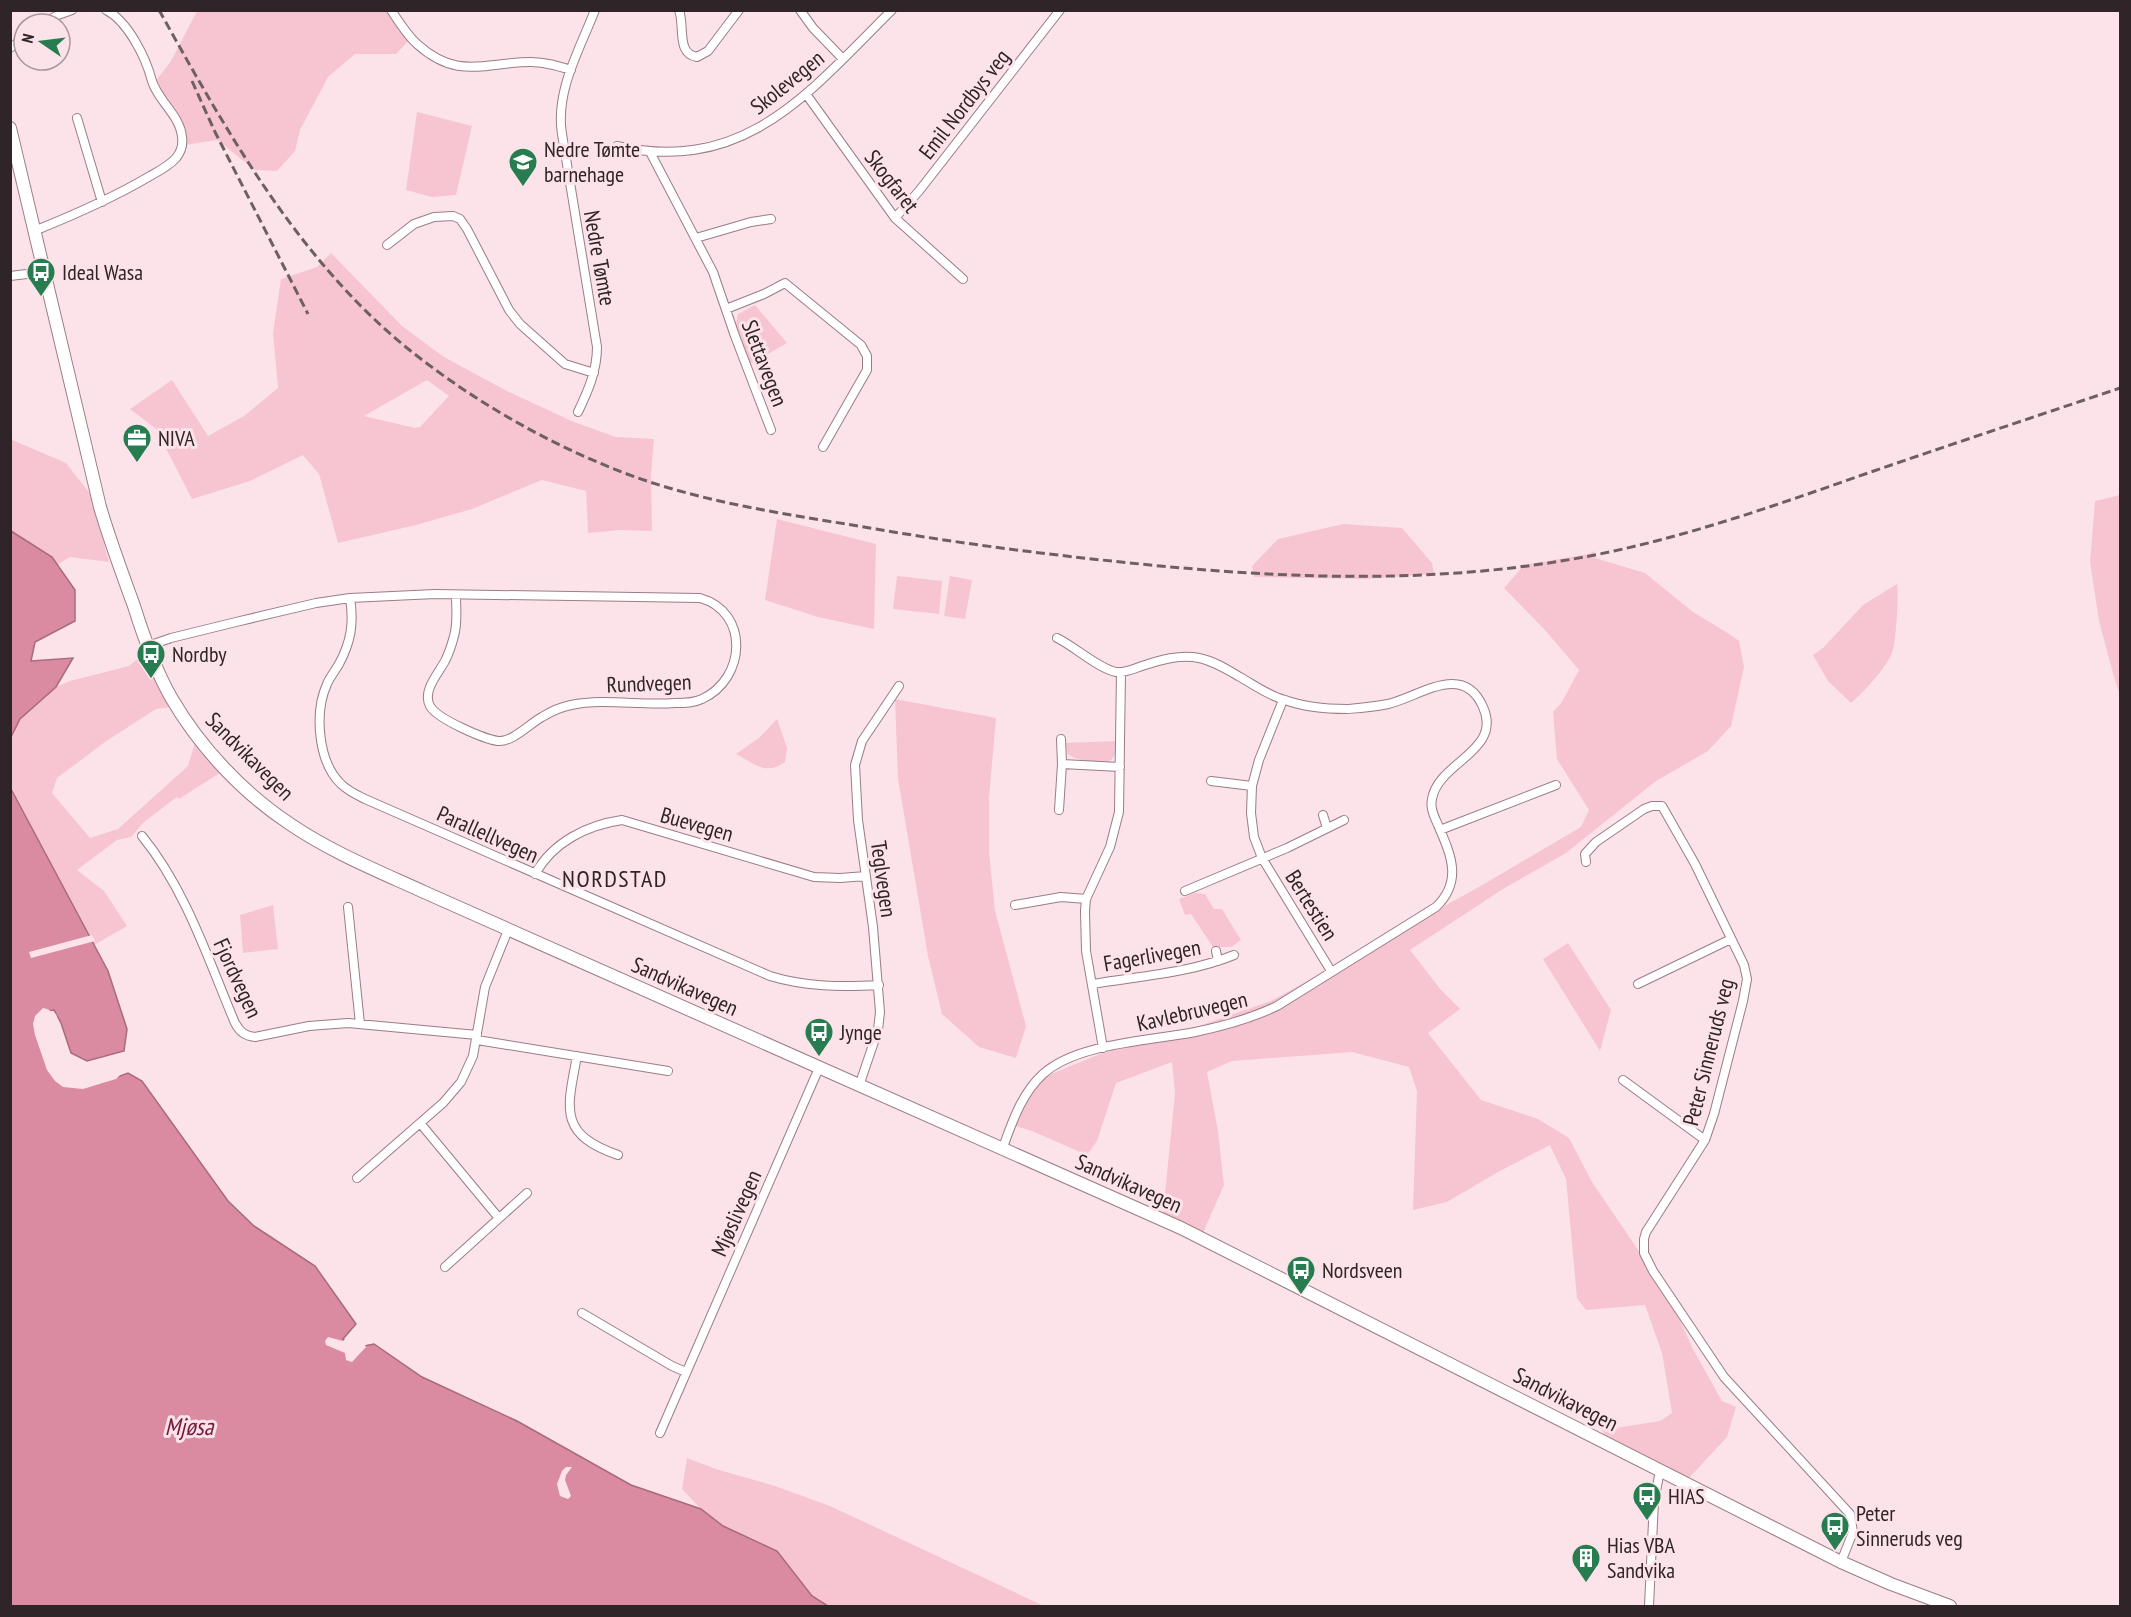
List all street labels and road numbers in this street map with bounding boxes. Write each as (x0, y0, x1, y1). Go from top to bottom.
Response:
street label: Emil Nordbys veg (912, 43, 1016, 165)
street label: Skolevegen (744, 44, 830, 120)
street label: Skogfaret (859, 144, 925, 218)
street label: Nedre Tømte (578, 208, 622, 308)
street label: Slettavegen (736, 316, 794, 410)
street label: Rundvegen (606, 668, 692, 698)
street label: Sandvikavegen (200, 706, 300, 806)
street label: Parallellvegen (433, 799, 543, 869)
street label: Buevegen (657, 800, 737, 848)
street label: Teglvegen (865, 839, 903, 919)
street label: Bertestien (1279, 865, 1345, 945)
street label: Fagerlivegen (1101, 933, 1203, 977)
street label: Fjordvegen (207, 934, 269, 1022)
street label: Sandvikavegen (627, 950, 743, 1022)
street label: Peter Sinneruds veg (1676, 976, 1740, 1128)
street label: Kavlebruvegen (1134, 985, 1250, 1037)
street label: Sandvikavegen (1071, 1147, 1187, 1219)
street label: Mjøslivegen (705, 1166, 767, 1260)
street label: Sandvikavegen (1509, 1361, 1623, 1437)

